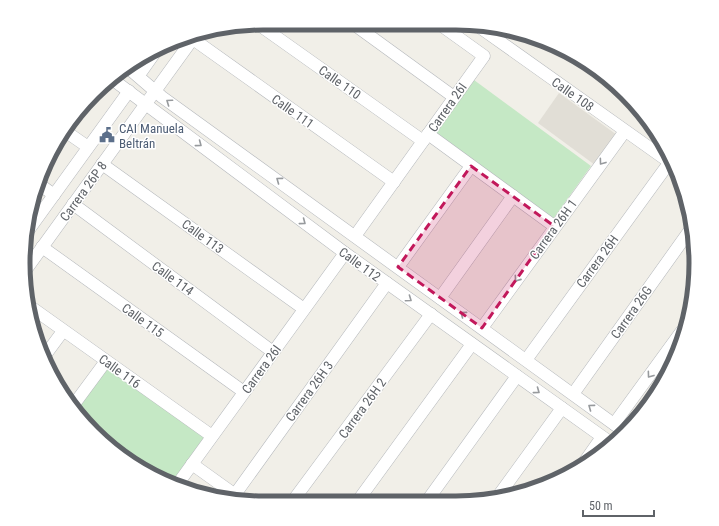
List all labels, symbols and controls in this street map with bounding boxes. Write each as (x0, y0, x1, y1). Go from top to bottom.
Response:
street label: Calle 110 (316, 63, 364, 102)
street label: Calle 108 (549, 75, 597, 114)
street label: Carrera 26I (425, 80, 470, 135)
street label: Calle 111 (269, 92, 317, 131)
one-way arrow (166, 99, 173, 107)
place label: CAI Manuela Beltrán (119, 121, 184, 151)
public building icon: CAI Manuela Beltrán (98, 126, 116, 144)
one-way arrow (195, 139, 202, 146)
one-way arrow (599, 158, 607, 165)
street label: Carrera 26P 8 (57, 159, 110, 224)
one-way arrow (276, 178, 283, 185)
street label: Carrera 26H 1 (527, 196, 580, 262)
street label: Calle 113 (179, 216, 226, 257)
one-way arrow (299, 217, 306, 224)
street label: Carrera 26H (573, 232, 621, 291)
street label: Calle 112 (336, 244, 383, 285)
street label: Calle 114 (149, 258, 197, 299)
one-way arrow (515, 274, 522, 281)
street label: Carrera 26G (608, 283, 655, 342)
one-way arrow (404, 294, 411, 301)
street label: Calle 115 (119, 300, 166, 341)
one-way arrow (460, 311, 467, 319)
street label: Carrera 26I (239, 342, 284, 397)
street label: Calle 116 (96, 351, 143, 392)
street label: Carrera 26H 3 (283, 358, 336, 424)
one-way arrow (647, 371, 655, 378)
street label: Carrera 26H 2 (336, 375, 389, 441)
one-way arrow (533, 386, 540, 393)
one-way arrow (588, 404, 595, 412)
scale bar (583, 492, 654, 518)
text: 50 m (589, 499, 613, 513)

